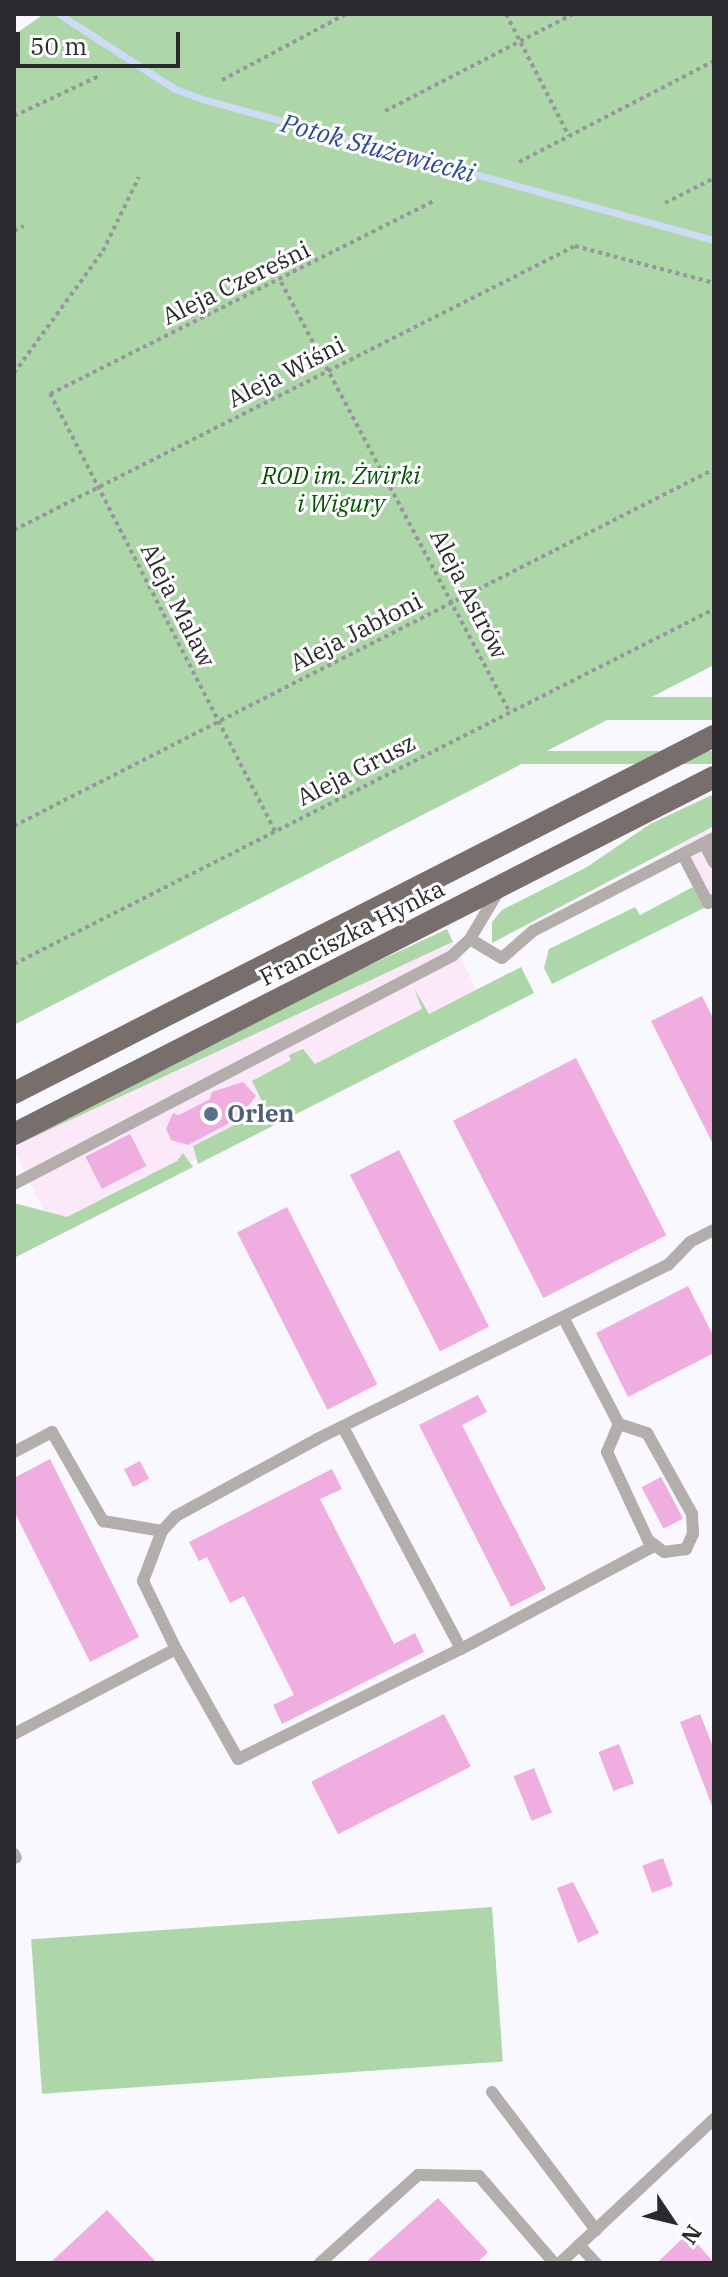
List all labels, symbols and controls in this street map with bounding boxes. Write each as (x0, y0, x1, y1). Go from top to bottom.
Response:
scale bar (20, 16, 184, 66)
text: 50 m (30, 30, 87, 62)
water label: Potok Służewiecki (278, 107, 478, 189)
street label: Aleja Czereśni (157, 235, 315, 331)
street label: Aleja Wiśni (223, 330, 349, 414)
park label: ROD im. Żwirki i Wigury (262, 462, 420, 518)
street label: Aleja Astrów (424, 524, 514, 664)
street label: Aleja Malaw (135, 538, 221, 672)
street label: Aleja Jabłoni (285, 586, 427, 678)
street label: Aleja Grusz (292, 728, 420, 812)
street label: Franciszka Hynka (255, 874, 449, 992)
place label: Orlen (227, 1100, 294, 1128)
marker: Orlen (202, 1105, 220, 1123)
north arrow (632, 2181, 712, 2261)
text: N (675, 2220, 709, 2250)

